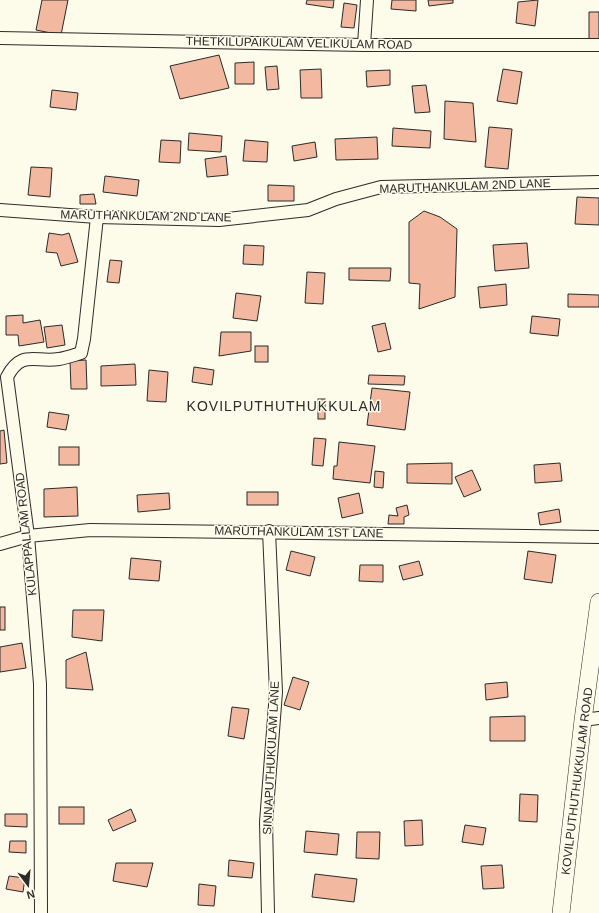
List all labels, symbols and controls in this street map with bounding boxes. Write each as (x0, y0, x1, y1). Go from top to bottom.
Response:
street label: THETKILUPAIKULAM VELIKULAM ROAD (186, 34, 413, 52)
street label: MARUTHANKULAM 2ND LANE (379, 176, 551, 196)
street label: MARUTHANKULAM 2ND LANE (60, 208, 232, 224)
district label: KOVILPUTHUTHUKKULAM (187, 398, 381, 414)
street label: KULAPPALLAM ROAD (13, 471, 39, 596)
street label: MARUTHANKULAM 1ST LANE (214, 524, 384, 540)
street label: SINNAPUTHUKULAM LANE (260, 681, 282, 835)
street label: KOVILPUTHUTHUKKULAM ROAD (559, 686, 595, 876)
north arrow (8, 865, 48, 905)
text: N (25, 888, 36, 901)

